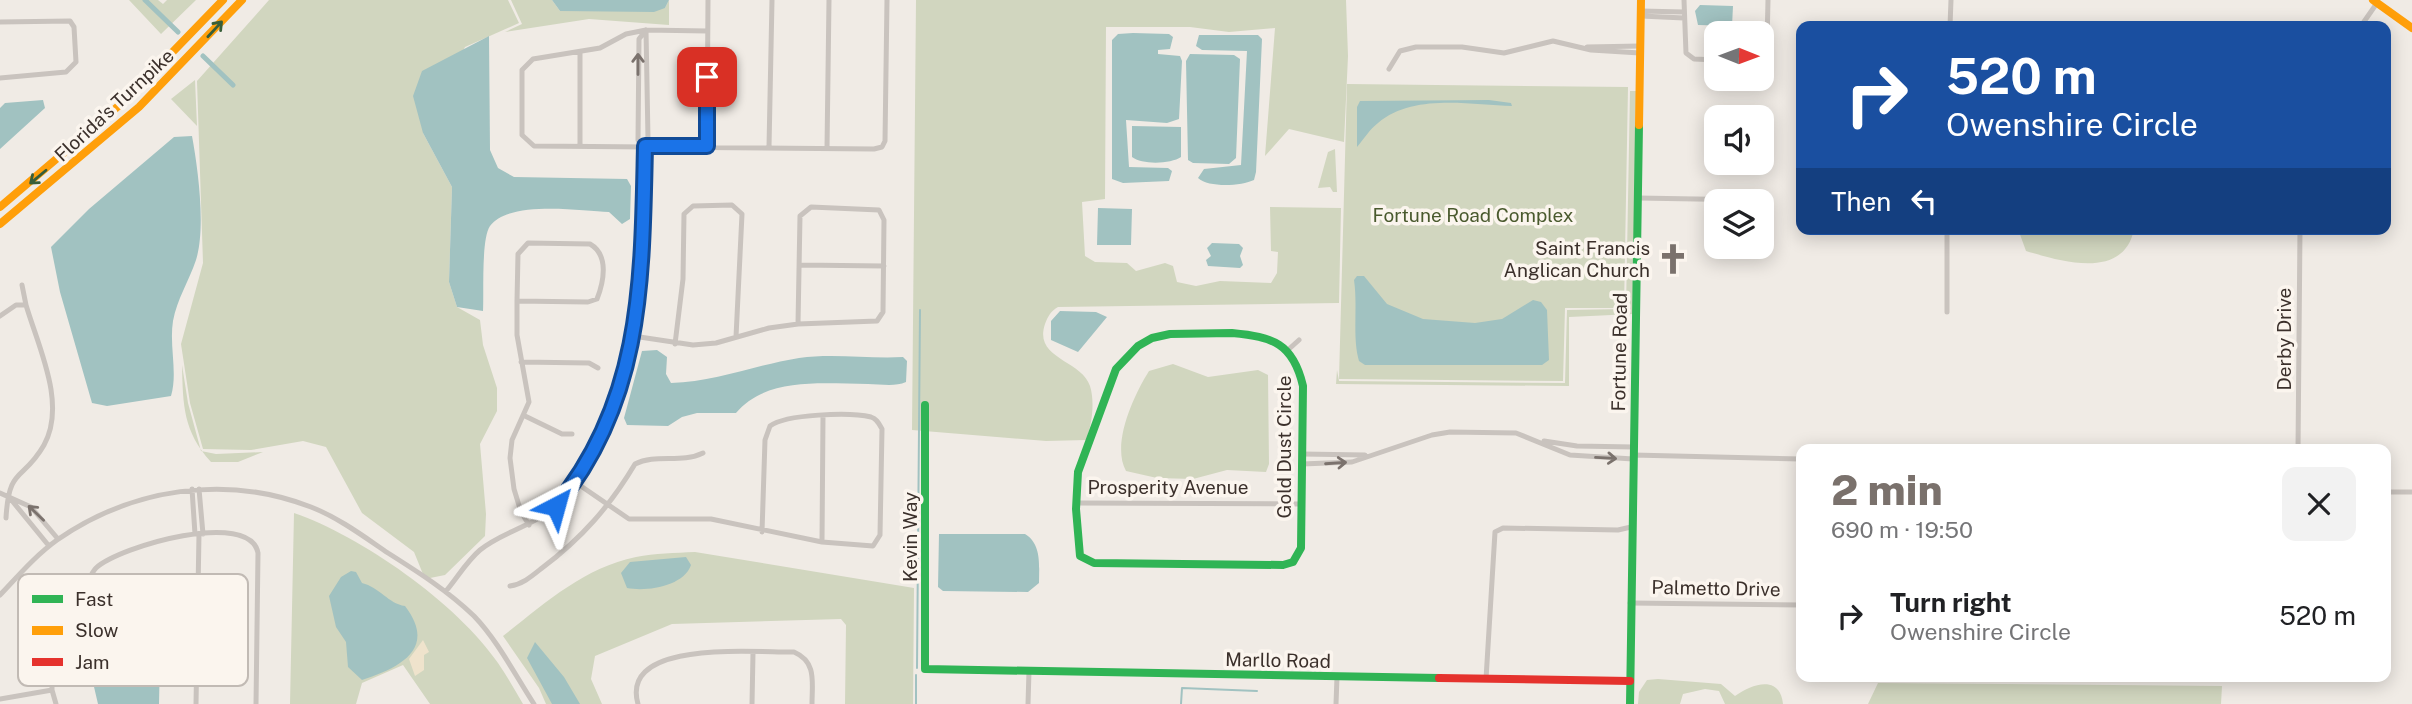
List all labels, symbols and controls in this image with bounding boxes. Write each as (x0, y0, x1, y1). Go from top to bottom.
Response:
one-way arrow (207, 21, 224, 38)
north arrow (1704, 21, 1774, 91)
map controls (1704, 21, 1774, 259)
street label: Florida's Turnpike (50, 44, 178, 166)
pin (677, 47, 737, 107)
text: 520 m (1946, 47, 2097, 105)
icon: right (1831, 49, 1922, 140)
one-way arrow (632, 52, 645, 75)
icon: arrive (688, 58, 726, 96)
button: sound (1704, 105, 1774, 175)
text: Owenshire Circle (1946, 106, 2198, 143)
one-way arrow (29, 168, 47, 184)
icon: left (1905, 182, 1943, 220)
text: Then (1831, 186, 1891, 217)
button: layers (1704, 189, 1774, 259)
park label: Fortune Road Complex (1373, 204, 1574, 226)
place label: Saint Francis Anglican Church (1503, 237, 1650, 281)
church icon: Saint Francis Anglican Church (1656, 242, 1690, 276)
street label: Derby Drive (2273, 288, 2295, 390)
street label: Fortune Road (1607, 293, 1631, 411)
street label: Gold Dust Circle (1273, 376, 1295, 518)
one-way arrow (1594, 452, 1617, 465)
one-way arrow (1324, 457, 1347, 470)
text: 2 min (1831, 465, 1943, 514)
button: close (2282, 467, 2356, 541)
position arrow (519, 469, 593, 543)
street label: Prosperity Avenue (1087, 476, 1249, 498)
street label: Kevin Way (899, 492, 921, 582)
one-way arrow (27, 504, 44, 521)
text: 690 m · 19:50 (1831, 516, 1973, 543)
legend (18, 574, 248, 686)
street label: Palmetto Drive (1651, 576, 1781, 600)
text: Turn right (1890, 587, 2012, 618)
text: Fast (75, 588, 113, 610)
icon: right (1831, 597, 1869, 635)
text: 520 m (2279, 600, 2356, 631)
text: Owenshire Circle (1890, 618, 2071, 645)
text: Slow (75, 619, 119, 641)
street label: Marllo Road (1225, 648, 1331, 672)
text: Jam (75, 651, 109, 673)

